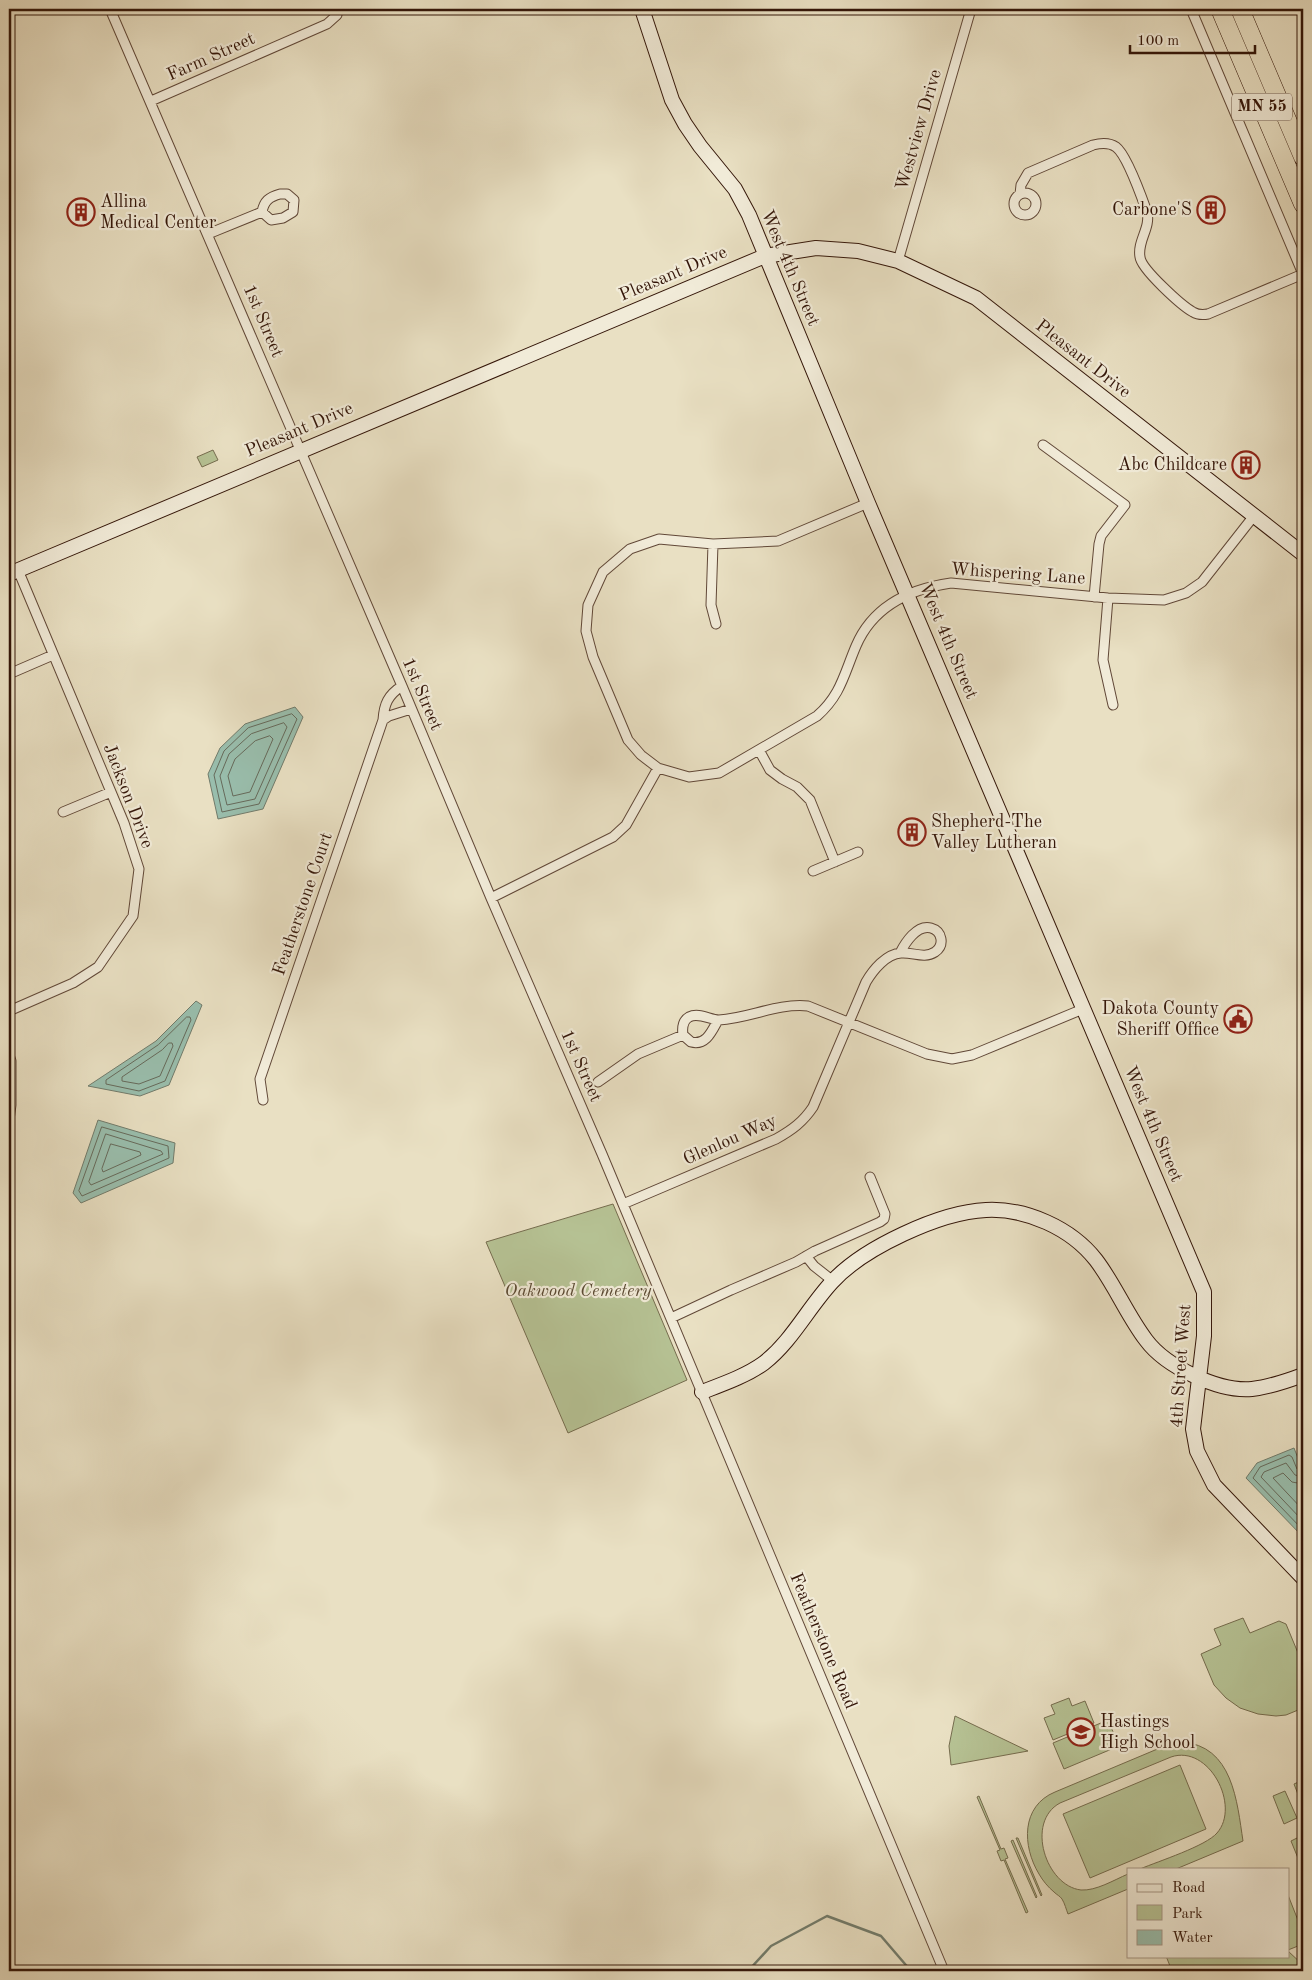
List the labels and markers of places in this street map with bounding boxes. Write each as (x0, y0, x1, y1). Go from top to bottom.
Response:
place label: Allina Medical Center (100, 193, 217, 232)
building icon: Carbone'S (1196, 195, 1226, 225)
building icon: Allina Medical Center (66, 197, 96, 227)
place label: Carbone'S (1112, 201, 1192, 219)
building icon: Abc Childcare (1231, 450, 1261, 480)
place label: Abc Childcare (1118, 456, 1227, 474)
place label: Shepherd-The Valley Lutheran (931, 813, 1057, 852)
building icon: Shepherd-The Valley Lutheran (897, 817, 927, 847)
place label: Dakota County Sheriff Office (1101, 1000, 1219, 1039)
public building icon: Dakota County Sheriff Office (1223, 1004, 1253, 1034)
place label: Hastings High School (1100, 1713, 1195, 1752)
school or university icon: Hastings High School (1066, 1717, 1096, 1747)

